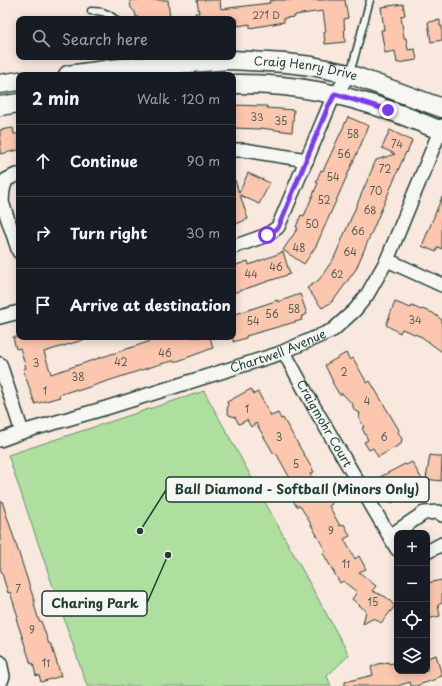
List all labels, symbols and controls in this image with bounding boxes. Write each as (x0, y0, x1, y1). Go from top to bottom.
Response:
house number: 271 D (252, 7, 280, 22)
search box (16, 16, 236, 60)
icon: search (30, 27, 52, 49)
text: Search here (62, 27, 148, 50)
street label: Craig Henry Drive (253, 51, 360, 84)
text: 2 min (32, 85, 79, 111)
text: Walk · 120 m (137, 89, 220, 108)
route end (379, 101, 397, 119)
house number: 33 (250, 109, 264, 124)
house number: 35 (275, 113, 287, 128)
house number: 58 (347, 126, 359, 141)
house number: 74 (391, 136, 403, 151)
house number: 56 (337, 146, 351, 161)
text: Continue (70, 149, 138, 172)
icon: ahead (32, 150, 54, 172)
text: 90 m (187, 151, 220, 170)
house number: 72 (379, 161, 391, 176)
house number: 54 (326, 169, 340, 184)
house number: 70 (370, 183, 382, 198)
house number: 52 (317, 192, 331, 207)
house number: 68 (363, 202, 377, 217)
house number: 50 (305, 216, 319, 231)
text: Turn right (70, 221, 147, 244)
icon: right (32, 222, 54, 244)
text: 30 m (186, 223, 220, 242)
house number: 66 (351, 223, 365, 238)
route start (258, 226, 276, 244)
house number: 48 (293, 240, 305, 255)
house number: 64 (343, 244, 357, 259)
house number: 46 (269, 259, 283, 274)
house number: 44 (244, 266, 258, 281)
house number: 62 (330, 266, 344, 281)
text: Arrive at destination (70, 293, 231, 316)
icon: arrive (32, 294, 54, 316)
house number: 58 (288, 301, 300, 316)
house number: 56 (265, 306, 279, 321)
house number: 34 (408, 312, 422, 327)
house number: 54 (246, 313, 260, 328)
street label: Chartwell Avenue (228, 324, 329, 377)
house number: 46 (158, 345, 172, 360)
house number: 42 (114, 354, 128, 369)
house number: 3 (33, 355, 39, 370)
house number: 2 (340, 364, 348, 379)
house number: 38 (72, 369, 84, 384)
street label: Craigmohr Court (293, 376, 357, 470)
house number: 1 (43, 383, 47, 398)
house number: 4 (364, 393, 371, 408)
house number: 1 (245, 401, 249, 416)
house number: 3 (276, 429, 282, 444)
house number: 6 (380, 429, 388, 444)
house number: 5 (293, 456, 299, 471)
callout: Ball Diamond - Softball (Minors Only) (166, 477, 429, 502)
text: Ball Diamond - Softball (Minors Only) (175, 479, 419, 498)
house number: 9 (328, 523, 334, 538)
map controls (394, 530, 430, 674)
button: + (394, 530, 430, 566)
house number: 11 (342, 556, 350, 571)
button: − (394, 566, 430, 602)
house number: 7 (15, 581, 21, 596)
callout: Charing Park (42, 591, 147, 616)
text: Charing Park (51, 593, 139, 612)
house number: 15 (368, 594, 378, 609)
button: locate (394, 602, 430, 638)
house number: 9 (29, 622, 35, 637)
button: layers (394, 638, 430, 674)
house number: 11 (42, 655, 50, 670)

